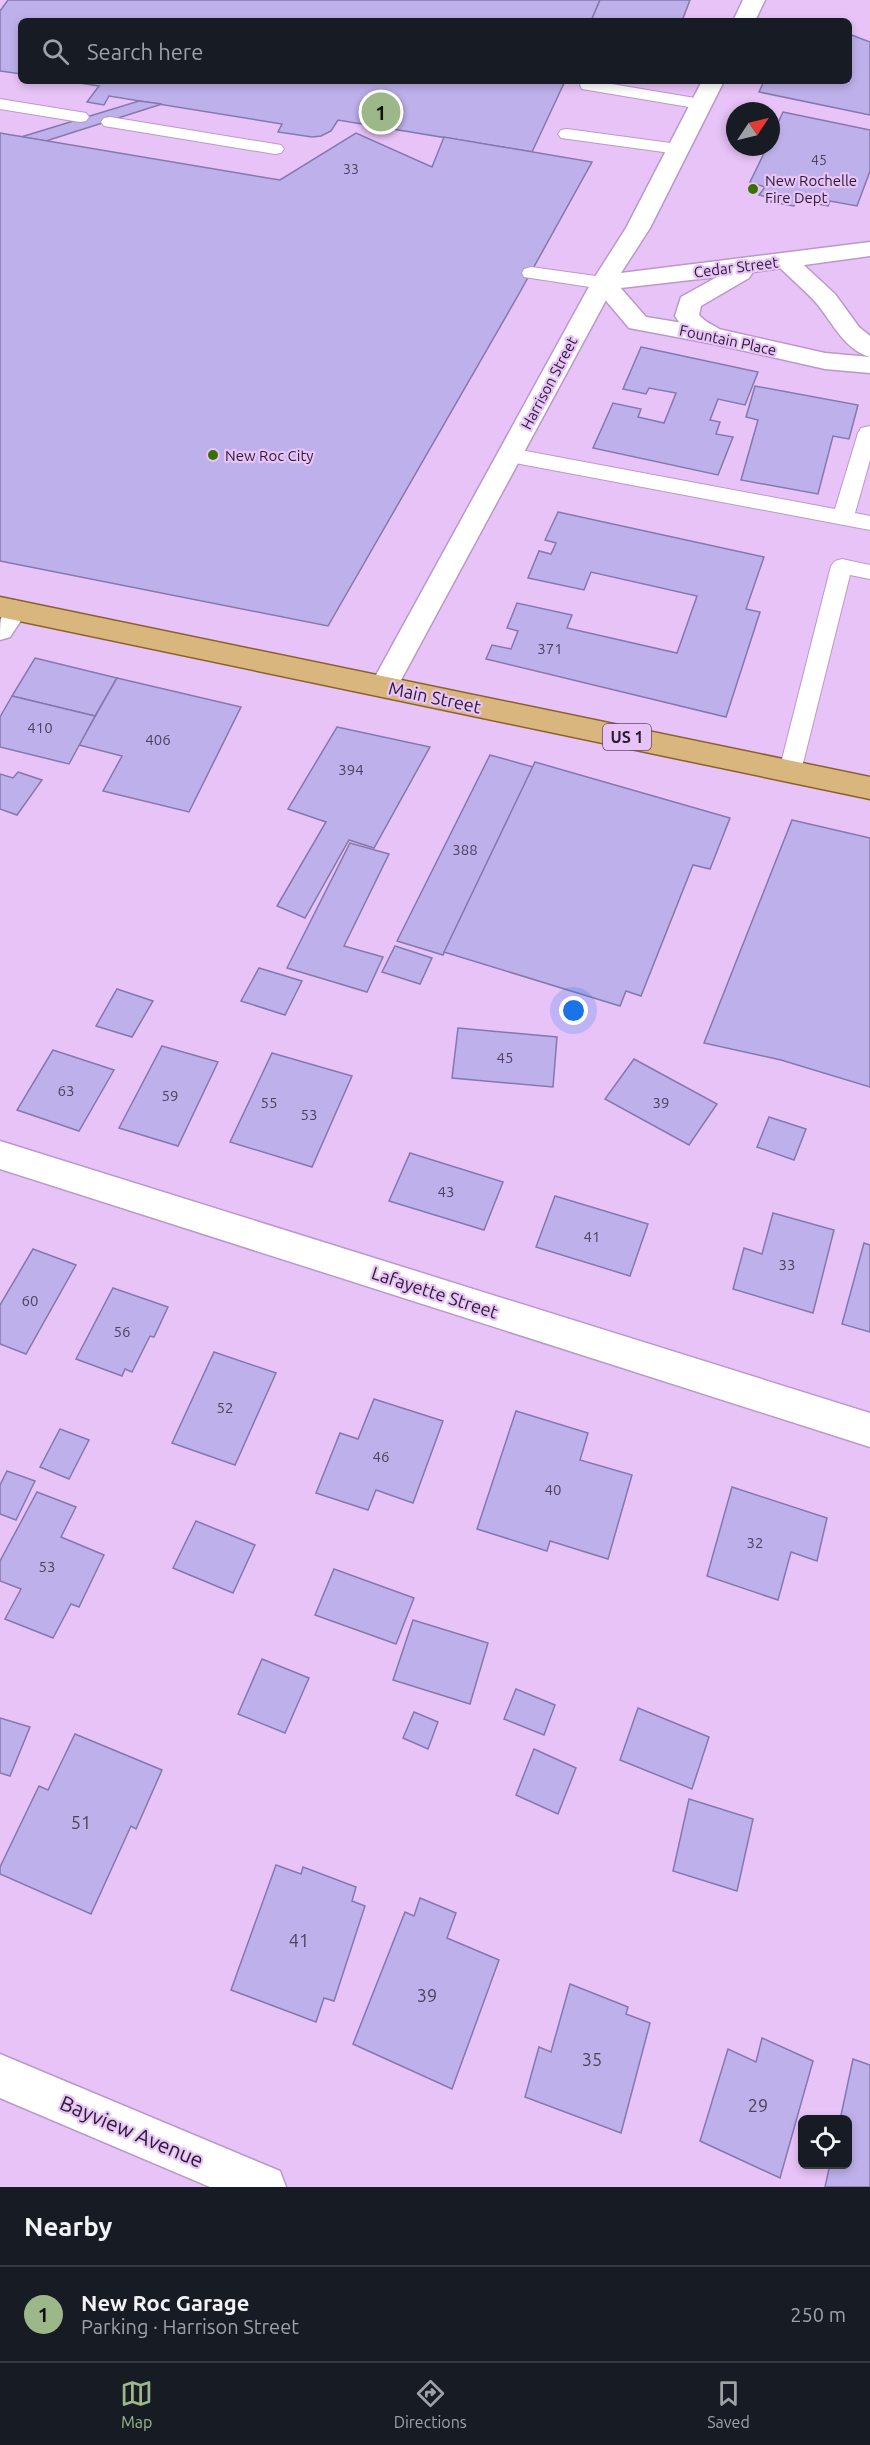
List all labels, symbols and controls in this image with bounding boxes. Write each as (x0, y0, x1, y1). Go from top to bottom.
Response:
search box (18, 18, 852, 84)
icon: search (39, 35, 72, 68)
text: Search here (87, 39, 203, 64)
pin: 1 (362, 90, 400, 134)
north arrow (726, 102, 780, 156)
house number: 45 (811, 152, 827, 168)
house number: 33 (343, 161, 359, 177)
place label: New Rochelle Fire Dept (765, 172, 857, 206)
marker: New Rochelle Fire Dept (746, 182, 760, 196)
street label: Cedar Street (693, 253, 779, 281)
street label: Fountain Place (678, 321, 778, 359)
street label: Harrison Street (517, 334, 581, 432)
place label: New Roc City (225, 447, 314, 464)
marker: New Roc City (206, 448, 220, 462)
house number: 371 (537, 640, 563, 657)
street label: Main Street (387, 677, 483, 717)
house number: 410 (27, 719, 53, 736)
road number: US 1 (603, 724, 651, 750)
house number: 406 (145, 731, 171, 748)
house number: 394 (338, 761, 364, 778)
house number: 388 (452, 841, 478, 858)
your location (559, 996, 588, 1025)
house number: 45 (497, 1049, 513, 1066)
house number: 63 (58, 1082, 74, 1099)
house number: 59 (162, 1087, 178, 1104)
house number: 55 (261, 1094, 277, 1111)
house number: 39 (653, 1094, 669, 1111)
house number: 53 (301, 1106, 317, 1123)
house number: 43 (438, 1183, 454, 1200)
house number: 41 (584, 1228, 600, 1245)
house number: 33 (779, 1256, 795, 1273)
street label: Lafayette Street (369, 1262, 501, 1322)
house number: 60 (22, 1292, 38, 1309)
house number: 56 (114, 1323, 130, 1340)
house number: 52 (217, 1399, 233, 1416)
house number: 46 (373, 1448, 389, 1465)
house number: 40 (545, 1481, 561, 1498)
house number: 32 (747, 1534, 763, 1551)
house number: 53 (39, 1558, 55, 1575)
house number: 51 (71, 1812, 91, 1832)
house number: 41 (289, 1930, 309, 1950)
house number: 39 (417, 1985, 437, 2005)
house number: 35 (582, 2049, 602, 2069)
street label: Bayview Avenue (57, 2090, 207, 2172)
house number: 29 (748, 2095, 768, 2115)
map controls (798, 2115, 852, 2169)
button: locate (798, 2115, 852, 2169)
text: Nearby (24, 2212, 112, 2241)
text: New Roc Garage (81, 2290, 249, 2315)
text: 1 (38, 2303, 49, 2326)
text: 250 m (790, 2303, 846, 2326)
text: Parking · Harrison Street (81, 2315, 299, 2338)
tab: Map (120, 2377, 153, 2431)
tab: Directions (394, 2377, 467, 2431)
tab: Saved (707, 2377, 750, 2431)

